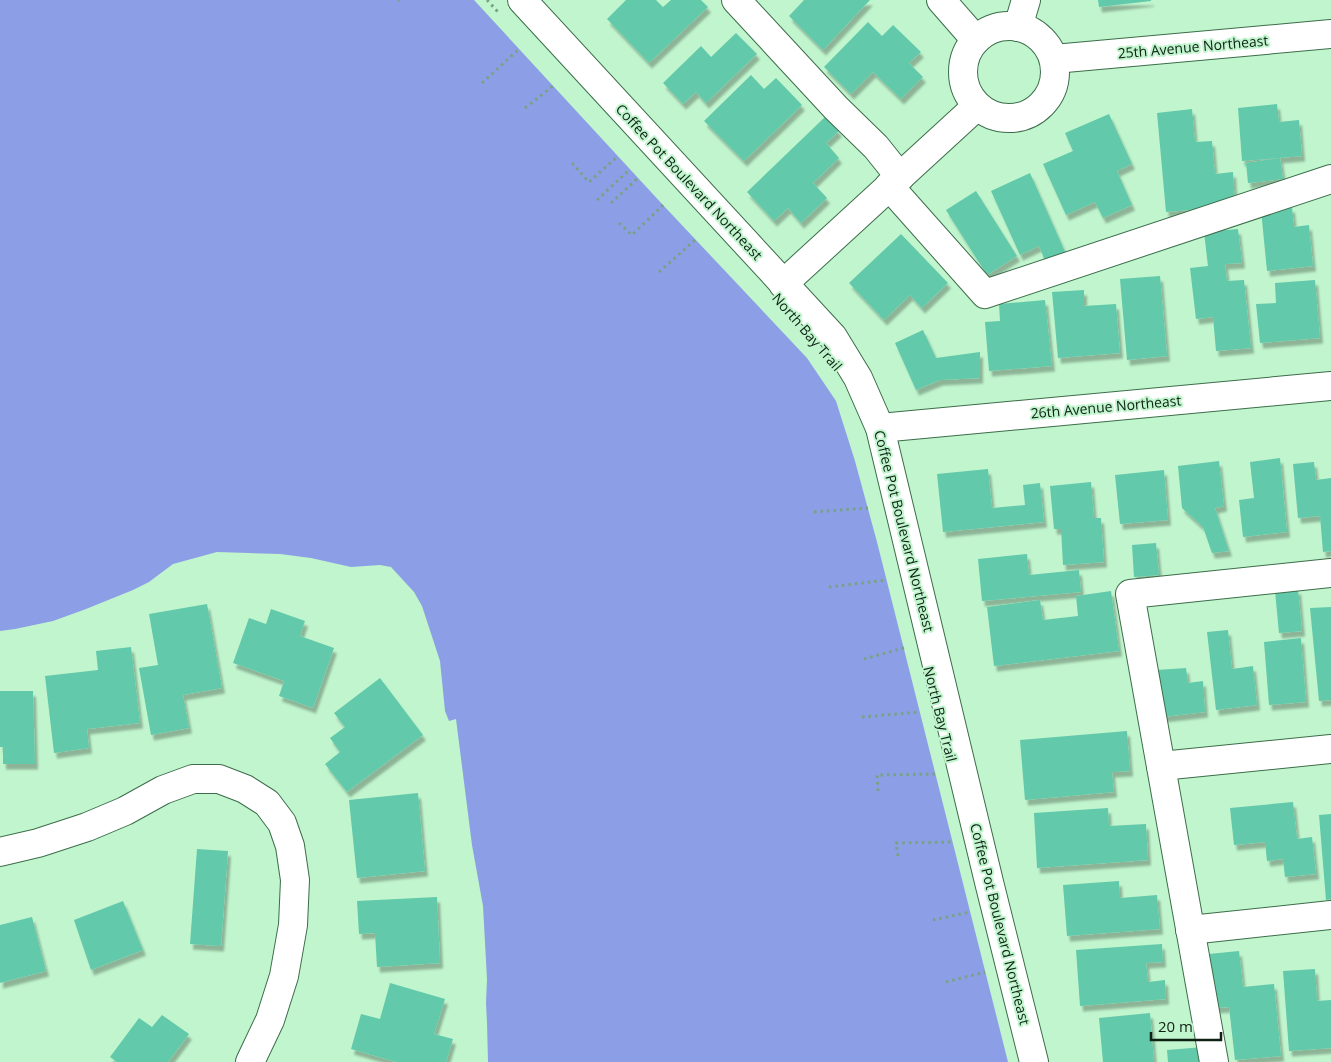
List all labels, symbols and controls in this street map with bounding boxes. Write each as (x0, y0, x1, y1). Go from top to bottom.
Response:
street label: 25th Avenue Northeast (1117, 30, 1269, 63)
street label: Coffee Pot Boulevard Northeast (612, 99, 767, 264)
street label: North Bay Trail (768, 289, 847, 375)
street label: 26th Avenue Northeast (1030, 390, 1182, 423)
street label: Coffee Pot Boulevard Northeast (870, 428, 939, 634)
street label: North Bay Trail (919, 664, 962, 764)
street label: Coffee Pot Boulevard Northeast (966, 821, 1035, 1027)
scale bar (1151, 1010, 1221, 1042)
text: 20 m (1158, 1016, 1193, 1036)

